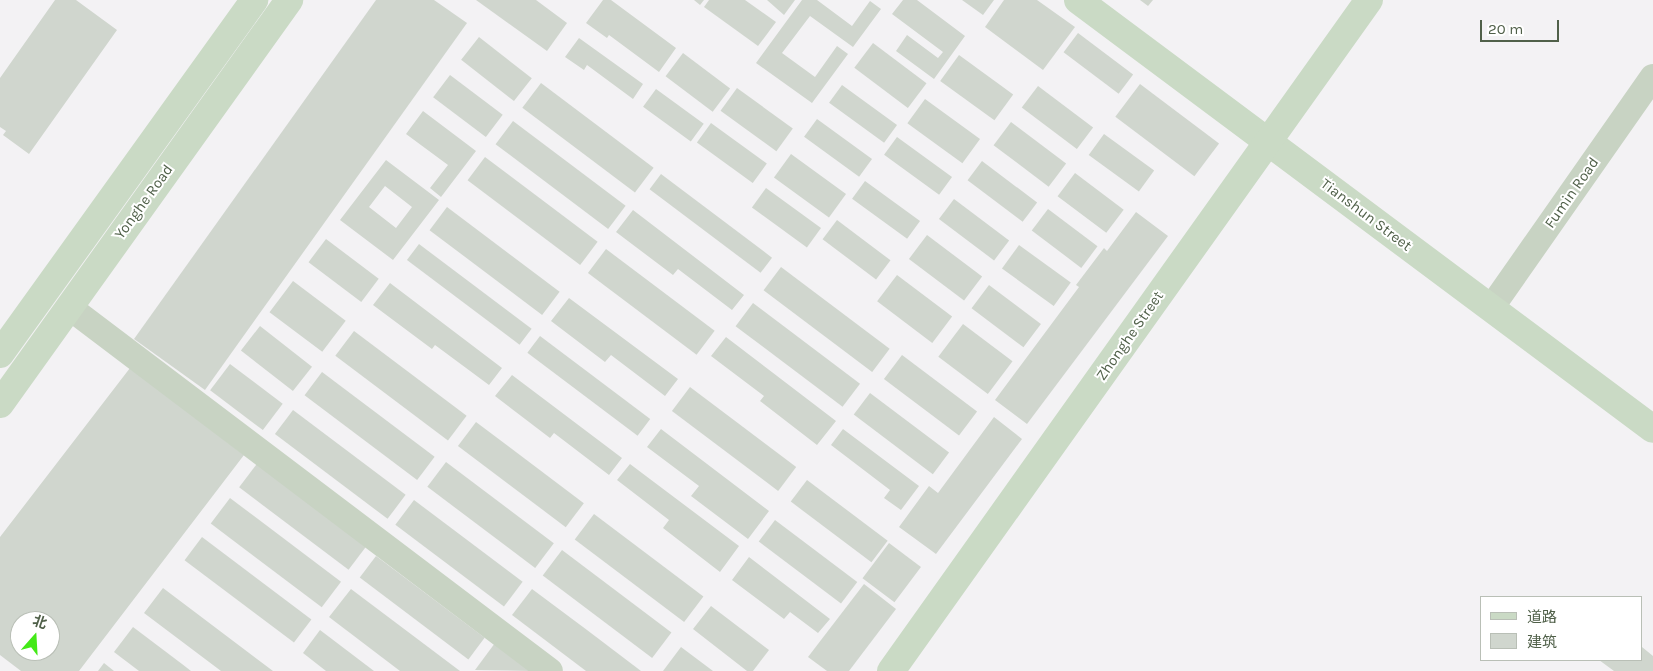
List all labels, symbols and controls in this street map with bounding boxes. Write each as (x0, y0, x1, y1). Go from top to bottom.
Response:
scale bar (1483, 10, 1562, 42)
text: 20 m (1488, 20, 1523, 38)
street label: Fumin Road (1541, 154, 1603, 232)
street label: Yonghe Road (111, 161, 177, 243)
street label: Tianshun Street (1317, 175, 1415, 255)
street label: Zhonghe Street (1092, 288, 1168, 384)
legend (1480, 596, 1643, 661)
text: 道路 (1527, 608, 1557, 626)
north arrow (10, 611, 60, 661)
text: 北 (30, 612, 49, 633)
text: 建筑 (1527, 633, 1557, 651)

